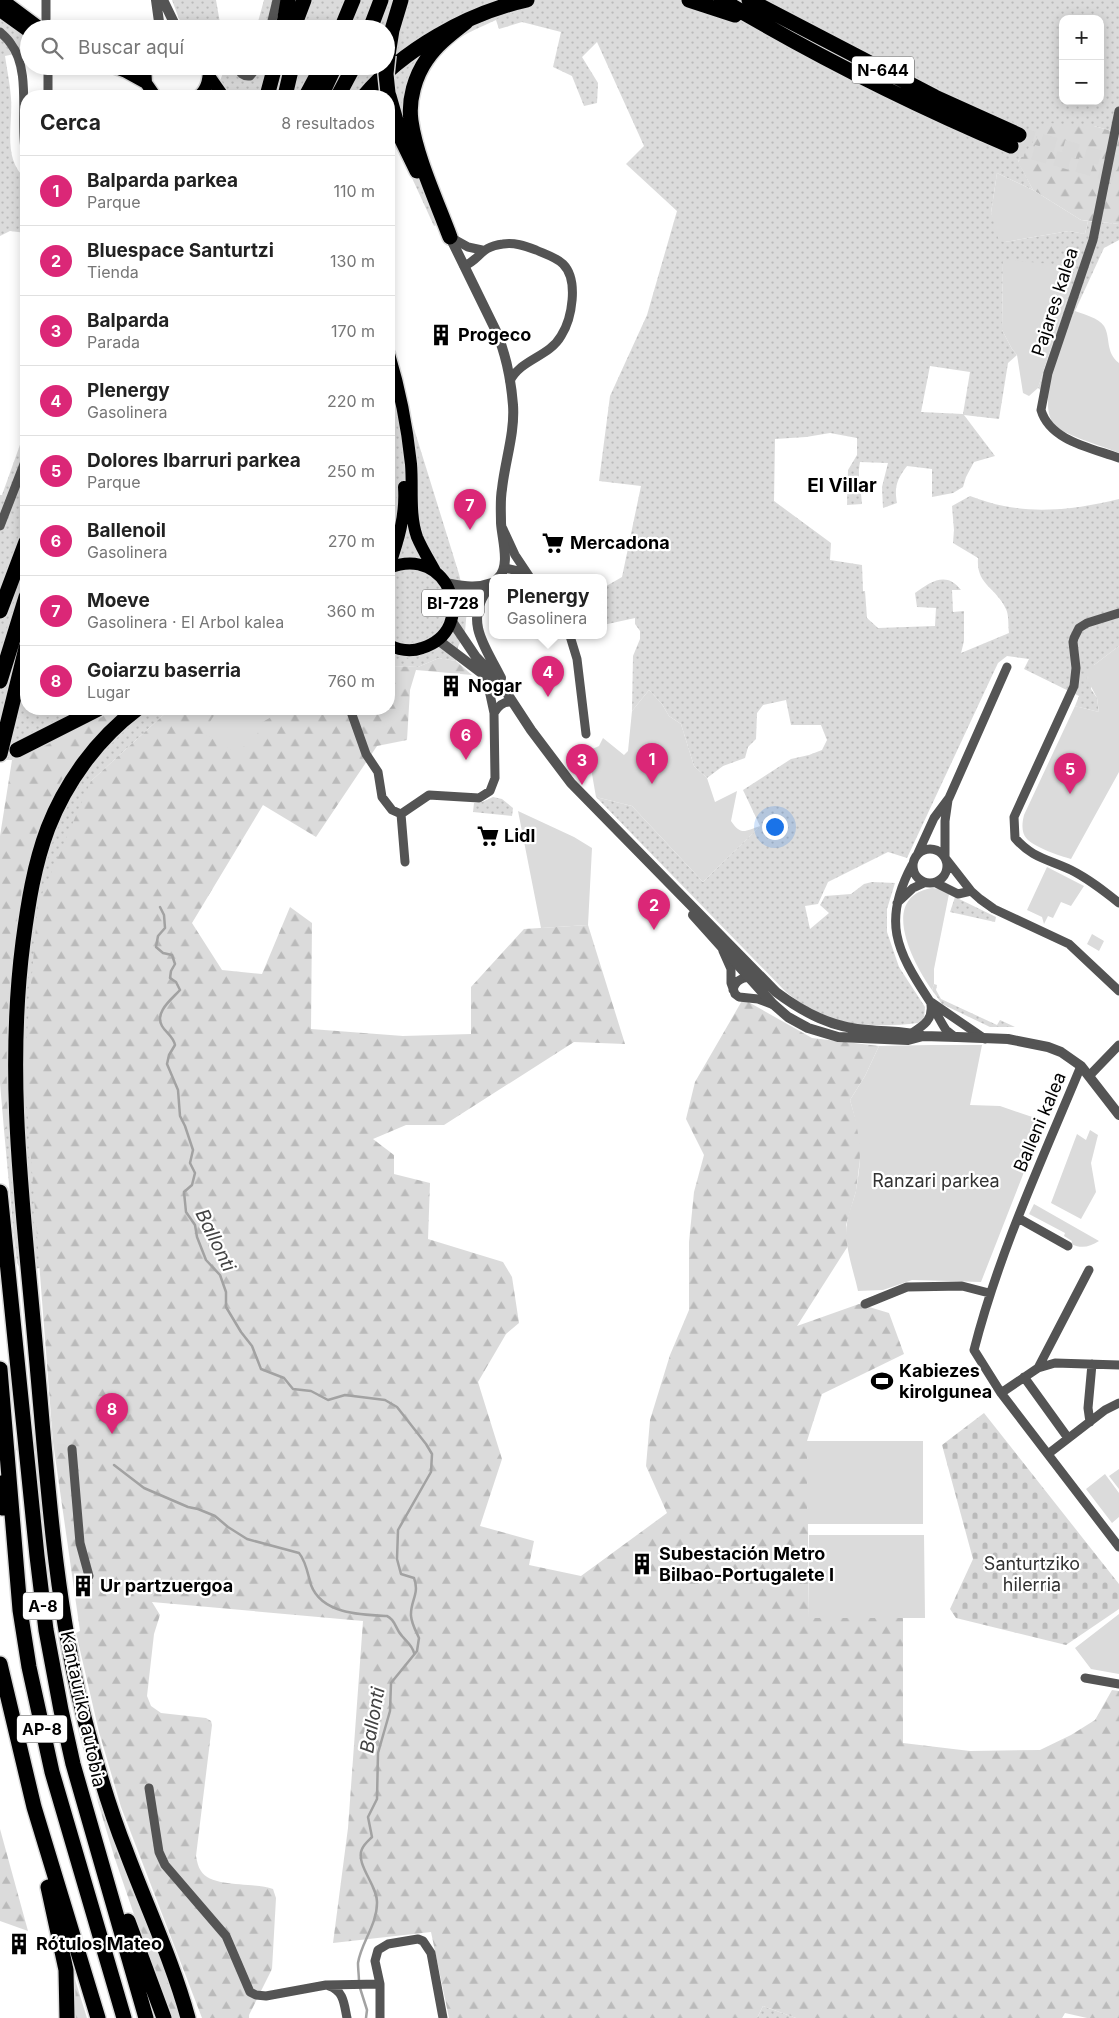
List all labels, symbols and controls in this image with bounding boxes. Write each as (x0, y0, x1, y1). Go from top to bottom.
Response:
map controls (1059, 15, 1104, 105)
button: + (1059, 15, 1104, 60)
search box (20, 20, 395, 75)
icon: search (38, 34, 66, 62)
text: Buscar aquí (78, 36, 184, 59)
road number: N-644 (852, 56, 914, 84)
button: − (1059, 60, 1104, 105)
text: Cerca (40, 110, 101, 135)
text: 8 resultados (281, 113, 375, 133)
text: Balparda parkea (87, 169, 238, 192)
text: 1 (53, 181, 59, 201)
text: 110 m (333, 181, 375, 201)
text: Parque (87, 192, 141, 212)
text: Bluespace Santurtzi (87, 239, 274, 262)
street label: Pajares kalea (1027, 245, 1082, 359)
text: 2 (51, 251, 61, 271)
text: 130 m (330, 251, 375, 271)
text: Tienda (87, 262, 139, 282)
text: Balparda (87, 309, 169, 332)
text: 3 (51, 321, 61, 341)
text: 170 m (331, 321, 375, 341)
building icon: Progeco (428, 322, 454, 348)
place label: Progeco (458, 324, 531, 345)
text: Parada (87, 332, 140, 352)
text: Plenergy (87, 379, 170, 402)
text: 4 (51, 391, 61, 411)
text: 220 m (327, 391, 375, 411)
text: Gasolinera (87, 402, 168, 422)
text: Dolores Ibarruri parkea (87, 449, 301, 472)
text: 5 (51, 461, 61, 481)
text: 250 m (327, 461, 375, 481)
text: Parque (87, 472, 141, 492)
district label: El Villar (807, 474, 877, 497)
pin: 7 (454, 489, 486, 530)
text: Ballenoil (87, 519, 166, 542)
supermarket icon: Mercadona (540, 530, 566, 556)
text: 6 (51, 531, 61, 551)
text: 270 m (328, 531, 375, 551)
place label: Mercadona (570, 532, 670, 553)
text: Gasolinera (87, 542, 168, 562)
popup (489, 574, 607, 639)
text: Plenergy (507, 585, 589, 608)
text: Moeve (87, 589, 150, 612)
road number: BI-728 (422, 590, 484, 616)
text: 7 (51, 601, 61, 621)
text: 360 m (327, 601, 375, 621)
text: Gasolinera (507, 608, 587, 628)
text: Gasolinera · El Arbol kalea (87, 612, 284, 632)
pin: 4 (532, 656, 564, 697)
text: Goiarzu baserria (87, 659, 241, 682)
text: 8 (51, 671, 61, 691)
text: 760 m (328, 671, 375, 691)
building icon: Nogar (438, 673, 464, 699)
place label: Nogar (468, 675, 522, 696)
text: Lugar (87, 682, 130, 702)
pin: 6 (450, 719, 482, 760)
pin: 1 (636, 743, 668, 784)
pin: 3 (566, 744, 598, 785)
pin: 5 (1054, 753, 1086, 794)
your location (762, 814, 788, 840)
supermarket icon: Lidl (475, 823, 501, 849)
place label: Lidl (504, 825, 535, 846)
pin: 2 (638, 889, 670, 930)
street label: Balleni kalea (1009, 1069, 1070, 1175)
park label: Ranzari parkea (872, 1170, 1000, 1191)
water label: Ballonti (191, 1205, 241, 1276)
place label: Kabiezes kirolgunea (899, 1360, 992, 1402)
sports icon: Kabiezes kirolgunea (869, 1368, 895, 1394)
pin: 8 (96, 1393, 128, 1434)
place label: Subestación Metro Bilbao-Portugalete I (659, 1543, 834, 1585)
building icon: Subestación Metro Bilbao-Portugalete I (629, 1551, 655, 1577)
park label: Santurtziko hilerria (984, 1553, 1080, 1595)
building icon: Ur partzuergoa (70, 1573, 96, 1599)
place label: Ur partzuergoa (100, 1575, 233, 1596)
road number: A-8 (23, 1592, 63, 1620)
street label: Kantauriko autobia (57, 1629, 110, 1789)
water label: Ballonti (355, 1685, 390, 1755)
road number: AP-8 (17, 1716, 67, 1742)
building icon: Rótulos Mateo (6, 1931, 32, 1957)
place label: Rótulos Mateo (36, 1933, 162, 1954)

